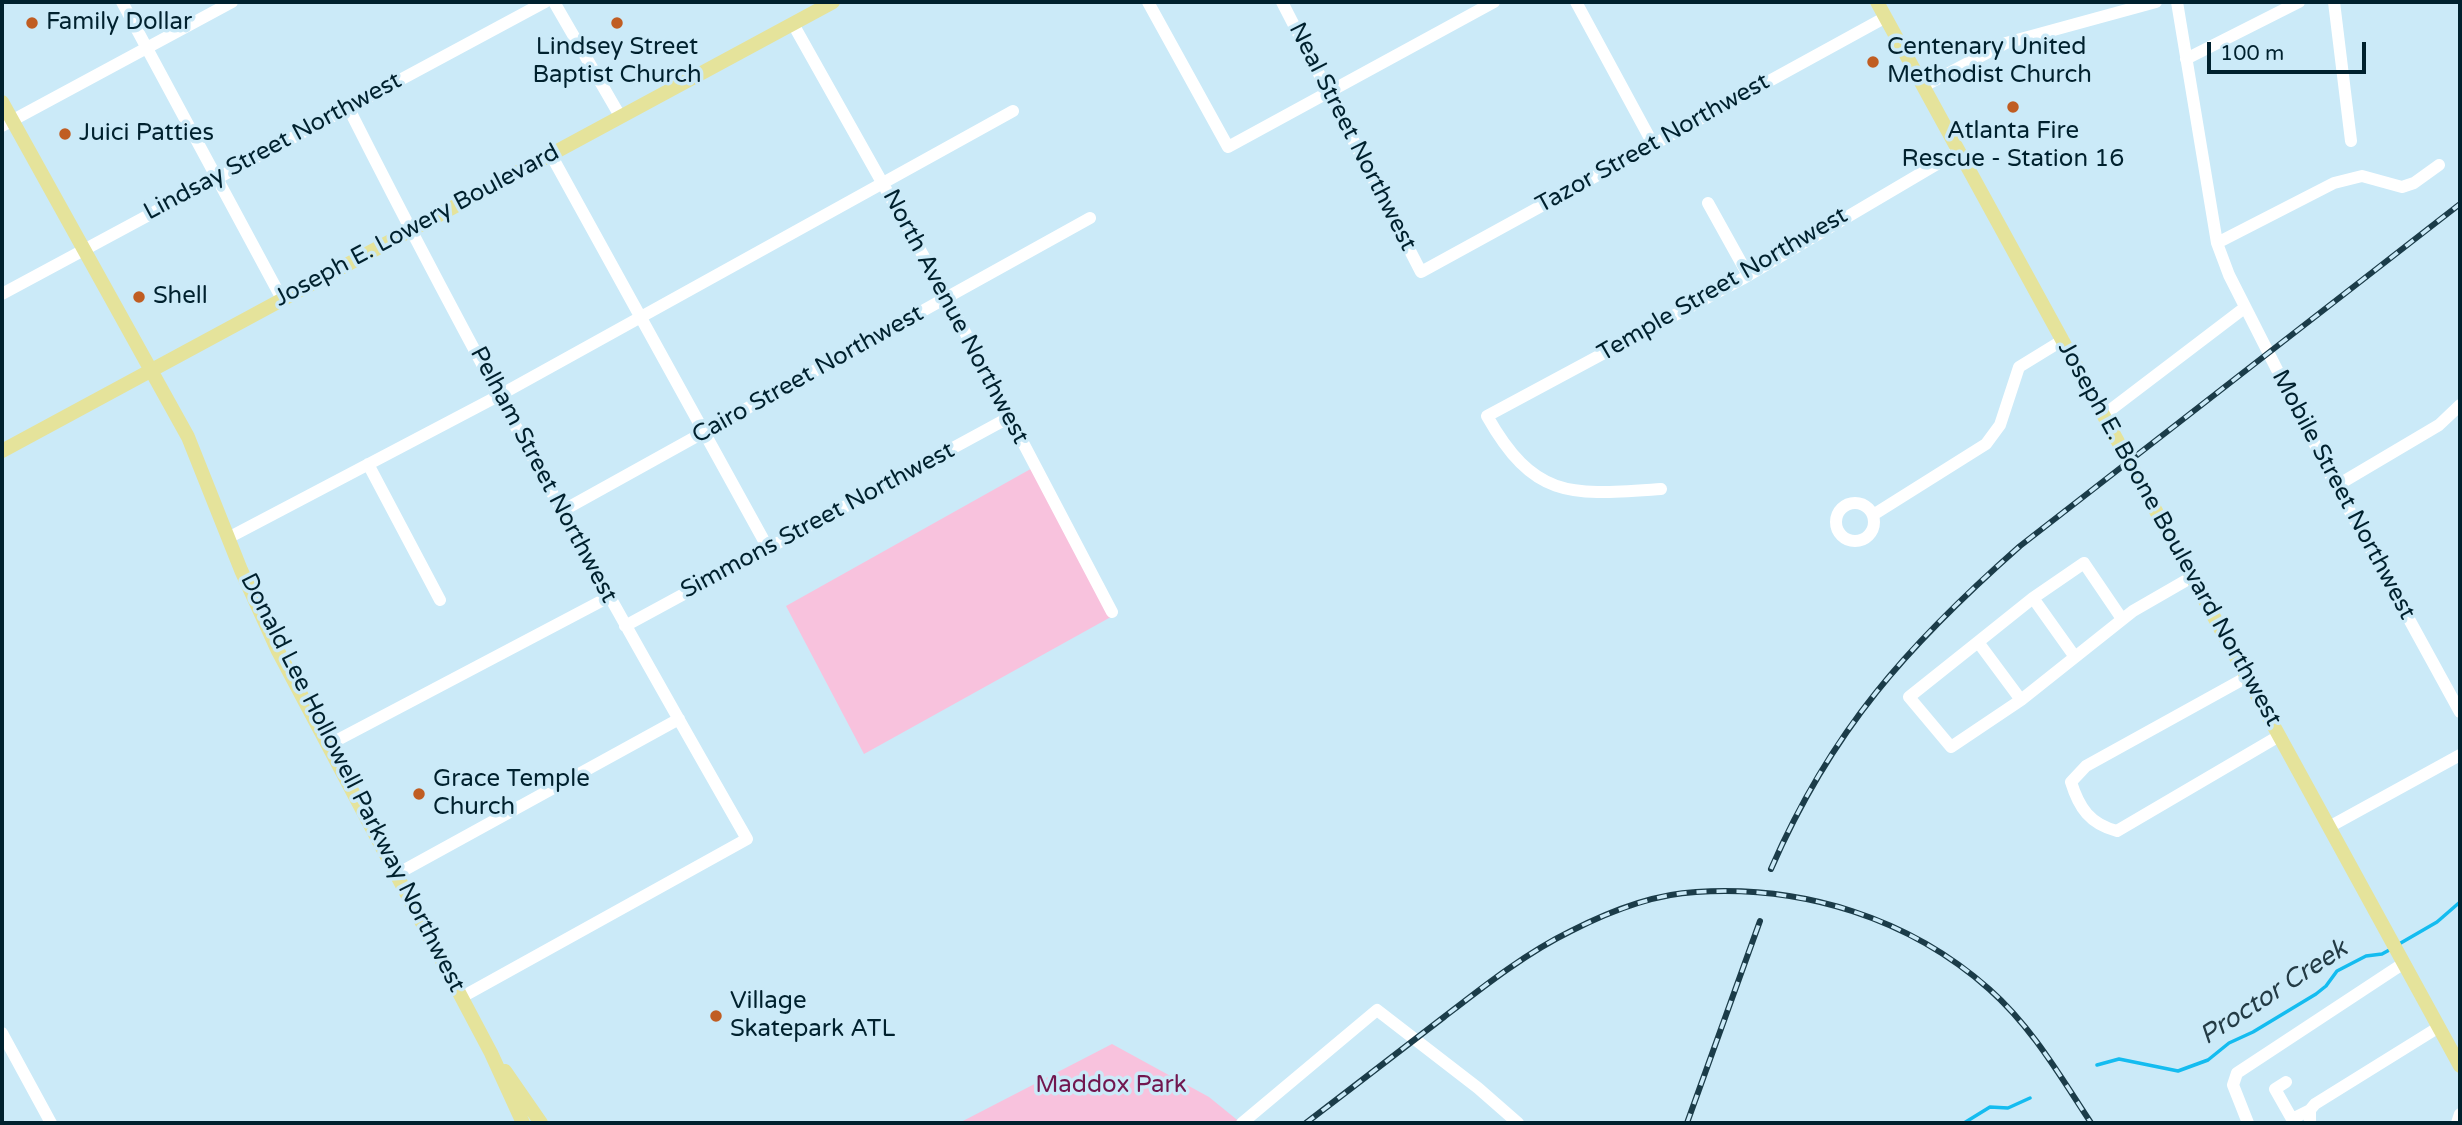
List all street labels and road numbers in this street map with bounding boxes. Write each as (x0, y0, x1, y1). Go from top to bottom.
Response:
street label: Neal Street Northwest (1282, 18, 1422, 256)
street label: Lindsay Street Northwest (139, 67, 407, 227)
street label: Tazor Street Northwest (1531, 68, 1775, 220)
street label: Joseph E. Lowery Boulevard (269, 138, 565, 314)
street label: North Avenue Northwest (876, 185, 1034, 449)
street label: Temple Street Northwest (1593, 202, 1853, 368)
street label: Cairo Street Northwest (687, 299, 929, 451)
street label: Joseph E. Boone Boulevard Northwest (2051, 337, 2287, 731)
street label: Pelham Street Northwest (463, 342, 623, 608)
street label: Mobile Street Northwest (2265, 365, 2421, 625)
street label: Simmons Street Northwest (676, 437, 960, 605)
street label: Donald Lee Hollowell Parkway Northwest (233, 569, 471, 997)

